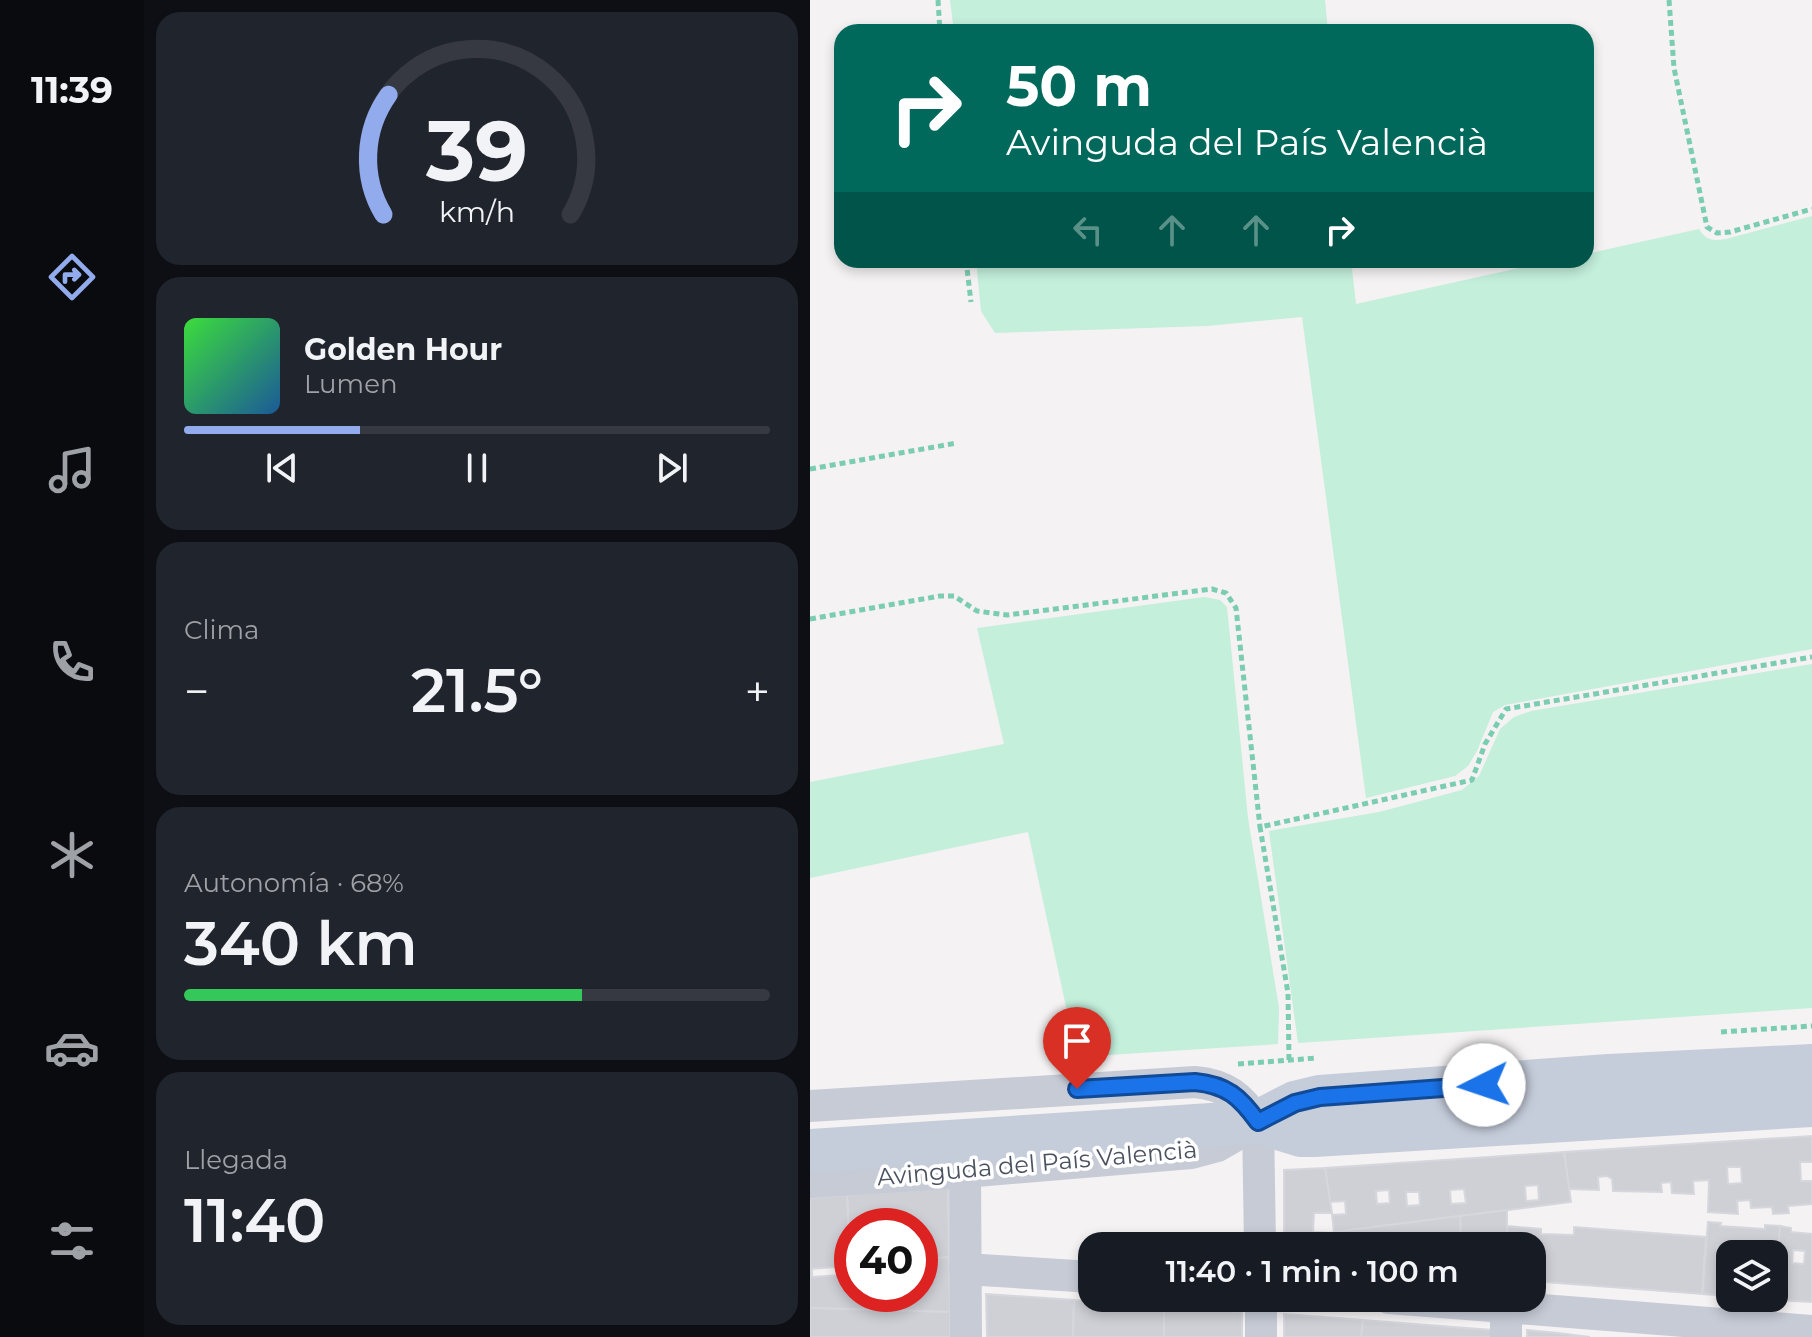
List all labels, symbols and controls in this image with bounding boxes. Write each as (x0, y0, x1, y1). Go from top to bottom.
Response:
text: 50 m (1006, 52, 1152, 120)
icon: right (874, 56, 978, 160)
text: 11:39 (31, 68, 113, 112)
text: 39 (425, 99, 528, 201)
text: Avinguda del País Valencià (1006, 120, 1488, 164)
text: km/h (439, 194, 515, 229)
icon: left (1066, 208, 1110, 252)
icon: ahead (1150, 208, 1194, 252)
icon: ahead (1234, 208, 1278, 252)
icon: right (1318, 208, 1362, 252)
icon: directions (44, 249, 100, 305)
text: Golden Hour (304, 331, 502, 368)
text: Lumen (304, 368, 397, 400)
icon: music (44, 442, 100, 498)
icon: previous (260, 446, 304, 490)
icon: pause (455, 446, 499, 490)
icon: next (650, 446, 694, 490)
text: Clima (184, 614, 259, 646)
icon: phone (44, 634, 100, 690)
text: 21.5° (411, 654, 543, 727)
text: − (184, 664, 209, 718)
text: + (745, 664, 770, 718)
icon: climate (44, 827, 100, 883)
text: Autonomía · 68% (184, 867, 404, 899)
text: 340 km (184, 907, 418, 980)
pin (1043, 1007, 1111, 1089)
icon: arrive (1055, 1019, 1099, 1063)
icon: car (44, 1020, 100, 1076)
position arrow (1442, 1043, 1526, 1127)
street label: Avinguda del País Valencià (876, 1135, 1198, 1191)
text: Llegada (184, 1144, 288, 1176)
text: 11:40 (184, 1184, 325, 1257)
speed limit sign: 40 (834, 1208, 938, 1312)
icon: filters (44, 1213, 100, 1269)
map controls (1716, 1240, 1788, 1312)
button: layers (1716, 1240, 1788, 1312)
text: 11:40 · 1 min · 100 m (1165, 1253, 1459, 1290)

